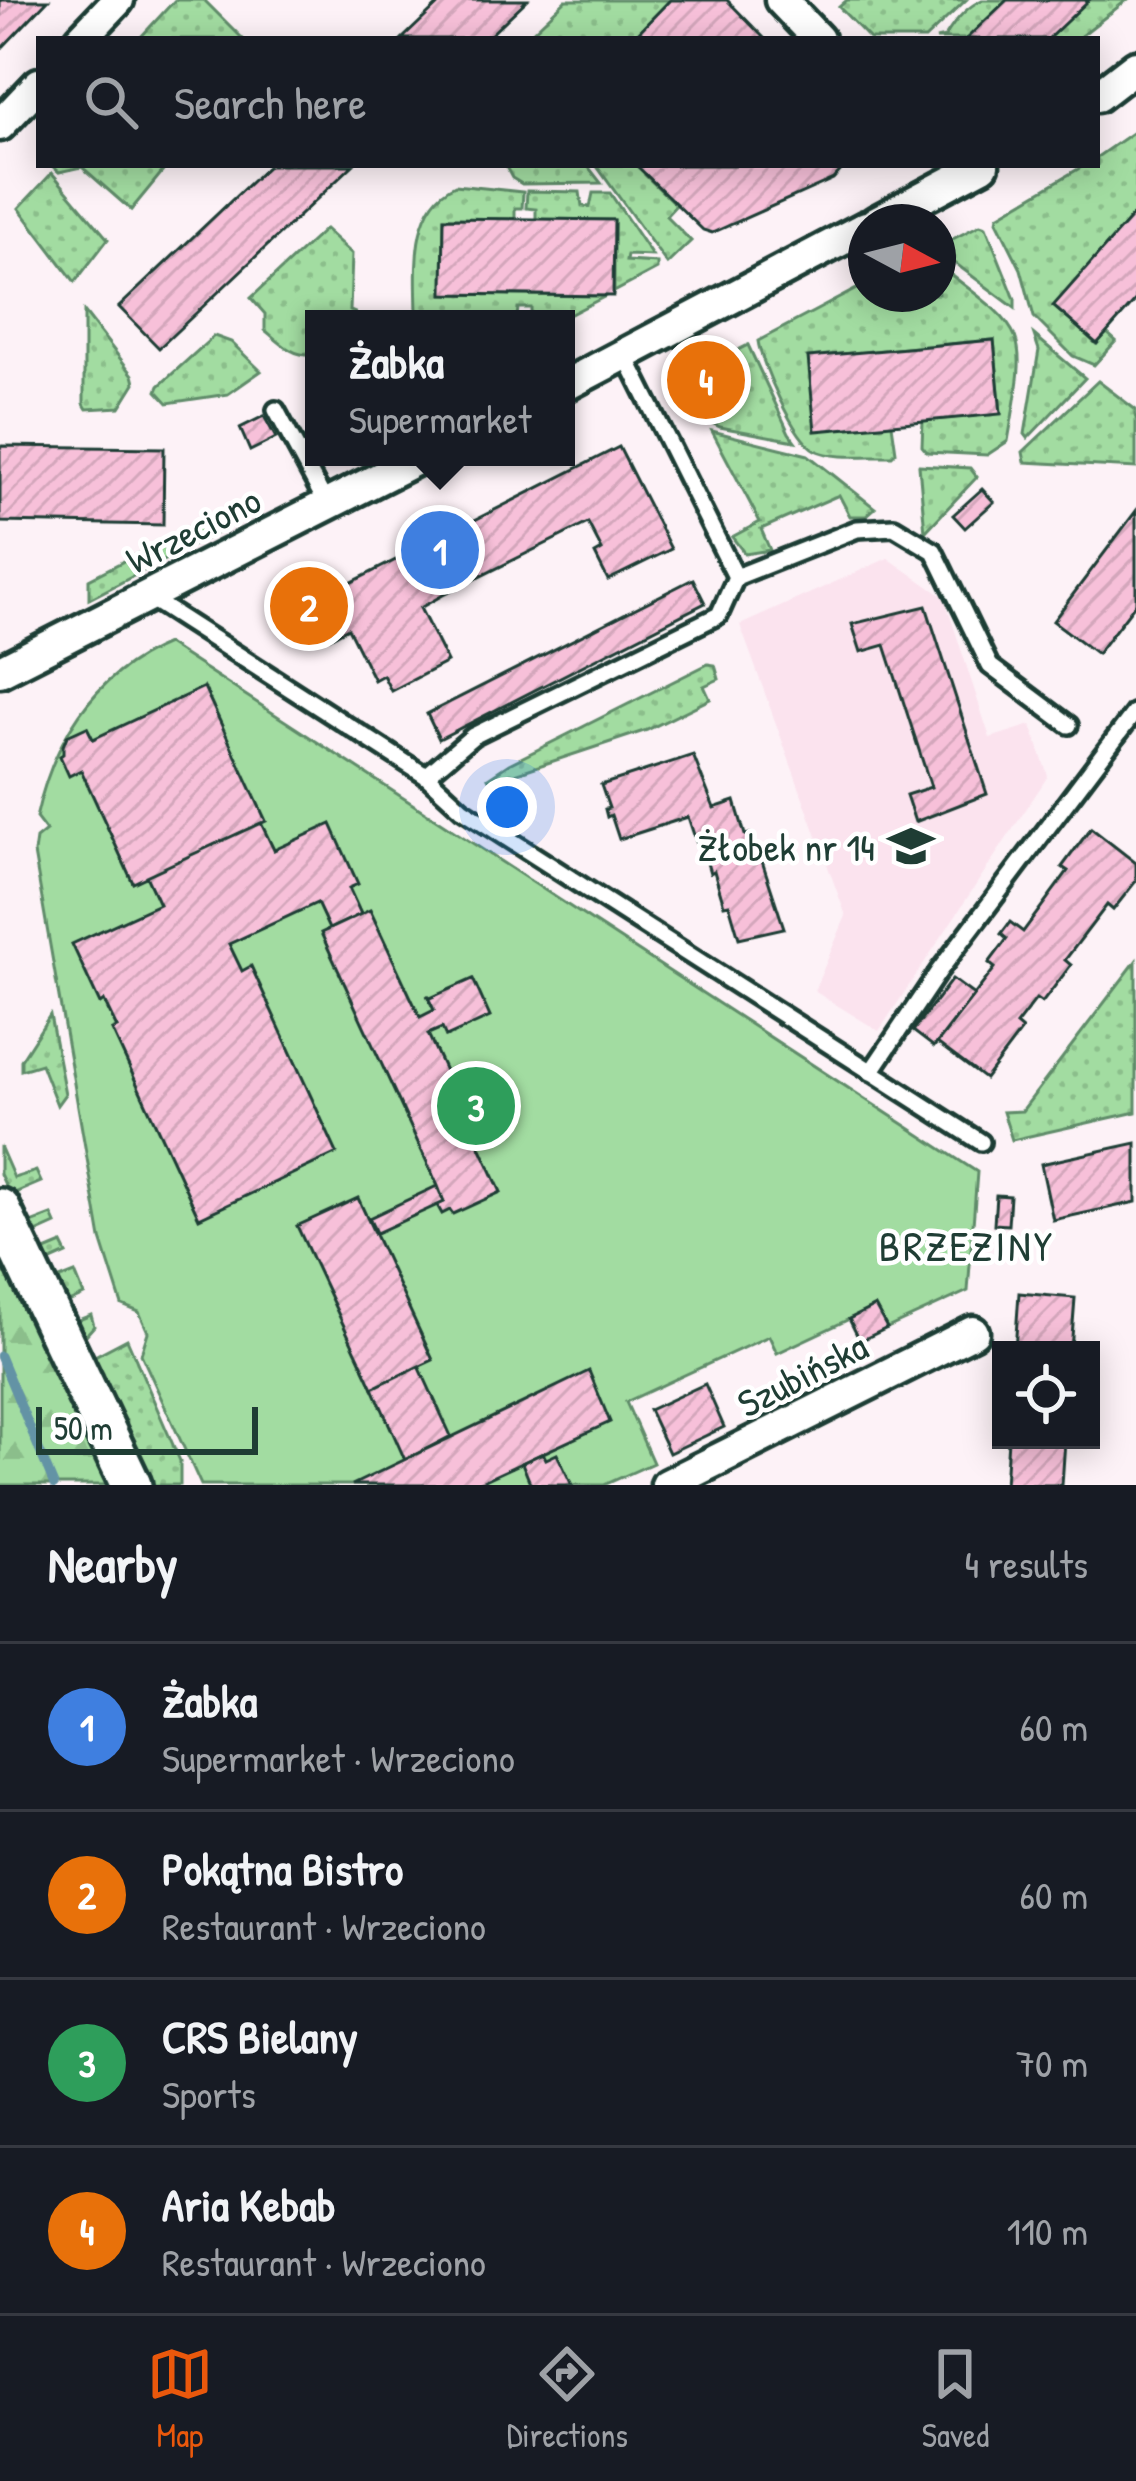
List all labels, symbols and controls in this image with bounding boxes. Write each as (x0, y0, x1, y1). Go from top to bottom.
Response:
search box (36, 36, 1100, 168)
icon: search (78, 69, 144, 135)
text: Search here (174, 72, 366, 133)
north arrow (848, 204, 956, 312)
popup (305, 310, 575, 466)
text: Żabka (349, 331, 444, 392)
pin: 4 (667, 335, 745, 425)
text: Supermarket (349, 392, 531, 445)
street label: Wrzeciono (117, 473, 269, 585)
pin: 1 (401, 505, 479, 595)
pin: 2 (270, 561, 348, 651)
your location (477, 777, 537, 837)
place label: Żłobek nr 14 (698, 820, 875, 873)
school or university icon: Żłobek nr 14 (886, 821, 936, 871)
pin: 3 (437, 1061, 515, 1151)
district label: BRZEZINY (879, 1217, 1055, 1274)
street label: Szubińska (728, 1319, 876, 1429)
map controls (992, 1341, 1100, 1449)
button: locate (992, 1341, 1100, 1449)
scale bar (36, 1401, 258, 1454)
text: 50 m (54, 1406, 113, 1450)
text: Nearby (48, 1529, 178, 1598)
text: 4 results (964, 1537, 1088, 1590)
text: Żabka (162, 1670, 257, 1731)
text: 1 (80, 1700, 94, 1753)
text: 60 m (1019, 1700, 1088, 1753)
text: Supermarket · Wrzeciono (162, 1731, 515, 1784)
text: Pokątna Bistro (162, 1838, 403, 1899)
text: 2 (78, 1868, 96, 1921)
text: 60 m (1019, 1868, 1088, 1921)
text: Restaurant · Wrzeciono (162, 1899, 486, 1952)
text: CRS Bielany (162, 2006, 358, 2067)
text: 3 (78, 2036, 96, 2089)
text: 70 m (1016, 2036, 1088, 2089)
text: Sports (162, 2067, 256, 2120)
text: Aria Kebab (162, 2174, 336, 2235)
text: 4 (80, 2204, 94, 2257)
text: 110 m (1007, 2204, 1088, 2257)
text: Restaurant · Wrzeciono (162, 2235, 486, 2288)
tab: Map (147, 2341, 213, 2457)
tab: Directions (507, 2341, 628, 2457)
tab: Saved (922, 2341, 989, 2457)

